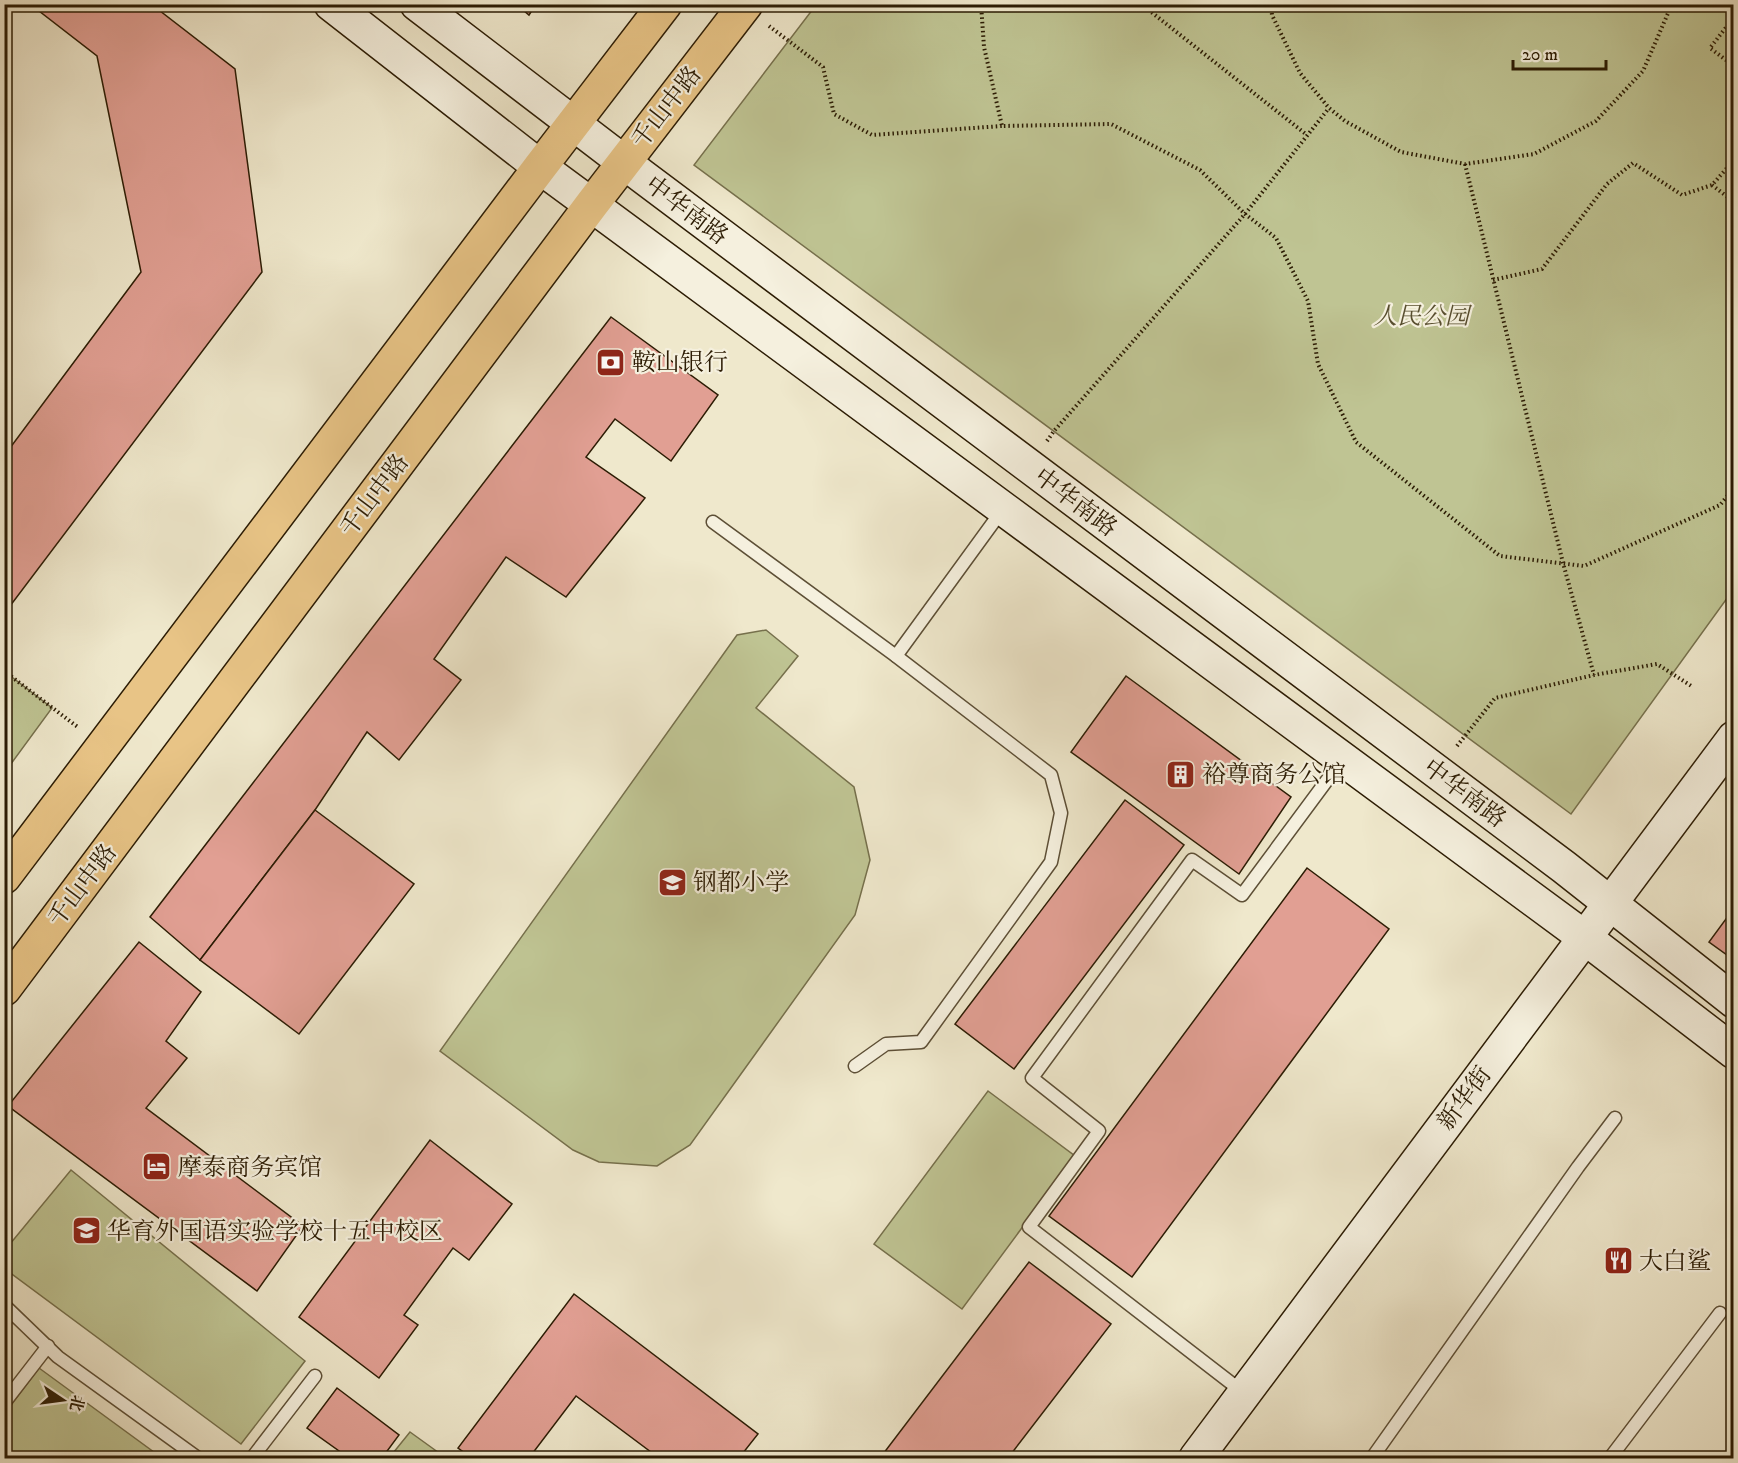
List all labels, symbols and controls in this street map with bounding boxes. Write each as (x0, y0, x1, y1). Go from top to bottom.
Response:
scale bar (1513, 33, 1606, 71)
text: 20 m (1522, 44, 1558, 66)
street label: 千山中路 (625, 61, 708, 155)
street label: 中华南路 (639, 170, 734, 252)
park label: 人民公园 (1373, 302, 1473, 332)
bank icon: 鞍山银行 (595, 346, 627, 378)
place label: 鞍山银行 (632, 348, 728, 378)
street label: 千山中路 (334, 448, 416, 543)
street label: 中华南路 (1028, 462, 1123, 544)
street label: 中华南路 (1417, 753, 1512, 835)
building icon: 裕尊商务公馆 (1165, 758, 1197, 790)
place label: 裕尊商务公馆 (1202, 760, 1346, 790)
street label: 千山中路 (42, 838, 124, 933)
school or university icon: 钢都小学 (656, 866, 688, 898)
place label: 钢都小学 (693, 868, 789, 898)
street label: 新华街 (1431, 1061, 1498, 1136)
hotel icon: 摩泰商务宾馆 (141, 1151, 173, 1183)
place label: 摩泰商务宾馆 (178, 1153, 322, 1183)
school or university icon: 华育外国语实验学校十五中校区 (70, 1215, 102, 1247)
place label: 华育外国语实验学校十五中校区 (107, 1217, 443, 1247)
restaurant icon: 大白鲨 (1602, 1245, 1634, 1277)
place label: 大白鲨 (1639, 1247, 1711, 1277)
north arrow (33, 1370, 93, 1430)
text: 北 (65, 1393, 88, 1413)

